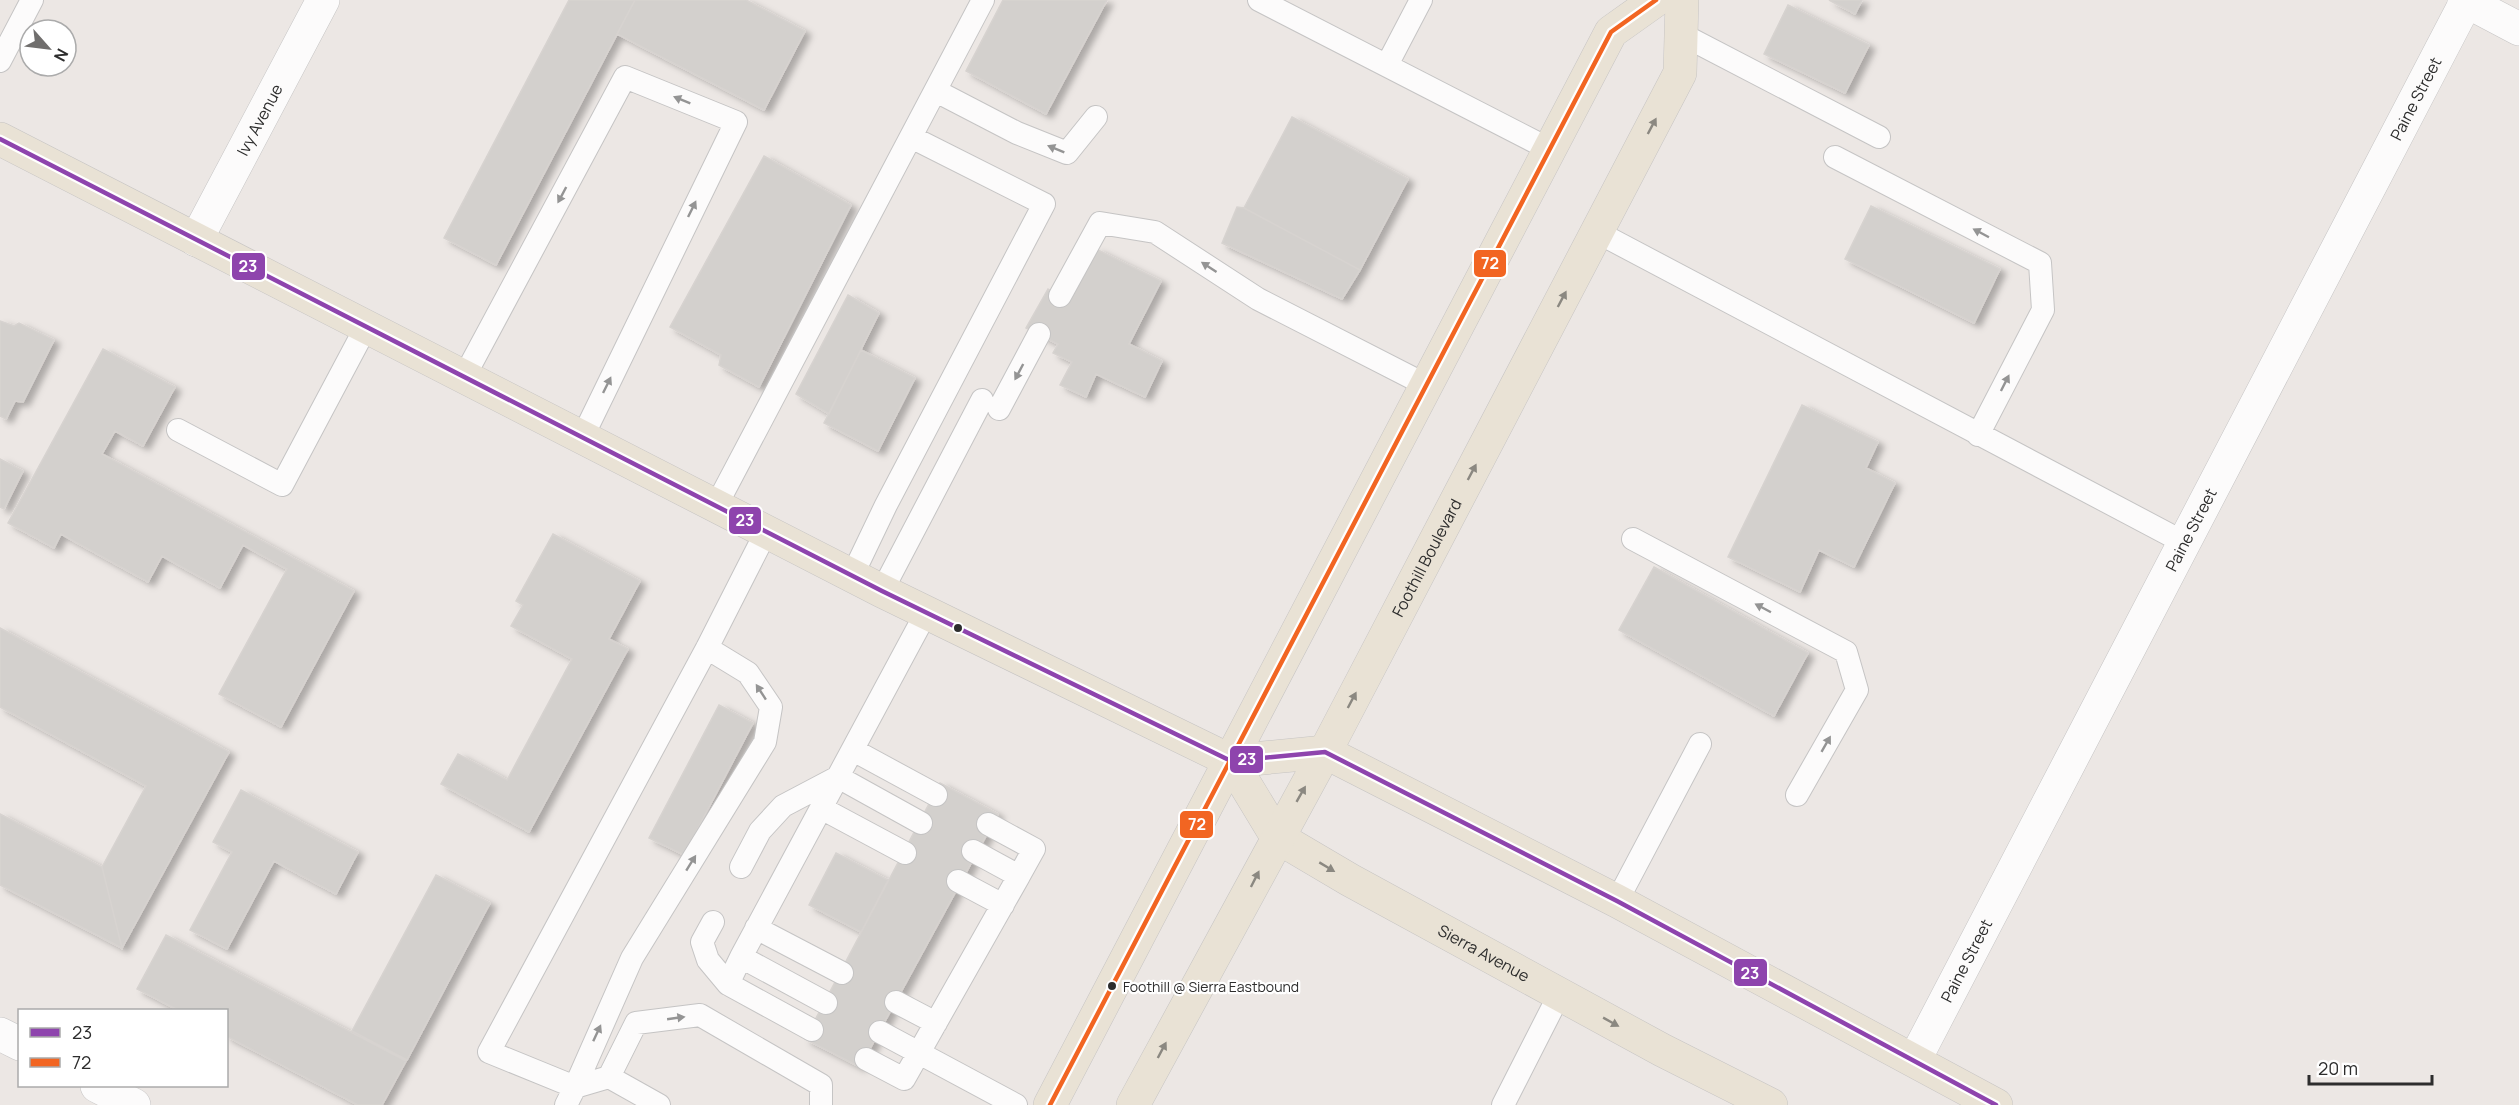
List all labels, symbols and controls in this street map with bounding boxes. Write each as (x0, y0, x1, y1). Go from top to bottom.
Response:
north arrow (18, 18, 78, 78)
text: N (49, 45, 74, 65)
street label: Paine Street (2385, 53, 2446, 144)
street label: Ivy Avenue (232, 80, 288, 160)
one-way arrow (673, 95, 691, 104)
one-way arrow (1647, 117, 1657, 135)
one-way arrow (1046, 144, 1064, 154)
one-way arrow (557, 187, 567, 204)
one-way arrow (688, 201, 697, 218)
one-way arrow (1973, 228, 1990, 238)
line badge: 72 (1473, 249, 1507, 278)
line badge: 23 (231, 252, 266, 281)
text: 72 (1481, 252, 1499, 274)
text: 23 (239, 255, 257, 277)
one-way arrow (1201, 262, 1217, 273)
one-way arrow (1557, 290, 1567, 307)
one-way arrow (1014, 363, 1024, 380)
one-way arrow (2000, 375, 2010, 392)
one-way arrow (602, 376, 612, 393)
one-way arrow (1467, 463, 1477, 480)
street label: Paine Street (2160, 484, 2222, 575)
street label: Foothill Boulevard (1387, 495, 1466, 621)
line badge: 23 (728, 506, 762, 535)
text: 23 (736, 509, 754, 531)
one-way arrow (1755, 603, 1772, 613)
unlabelled marker (952, 622, 964, 634)
one-way arrow (756, 684, 767, 700)
one-way arrow (1347, 692, 1357, 709)
one-way arrow (1821, 735, 1831, 752)
line badge: 23 (1229, 745, 1264, 774)
text: 23 (1238, 748, 1256, 770)
one-way arrow (1296, 786, 1306, 803)
line badge: 72 (1179, 810, 1214, 839)
text: 72 (1188, 813, 1206, 835)
one-way arrow (686, 854, 697, 871)
one-way arrow (1319, 861, 1335, 872)
one-way arrow (1250, 870, 1260, 887)
street label: Paine Street (1936, 915, 1997, 1006)
street label: Sierra Avenue (1434, 919, 1534, 987)
line badge: 23 (1733, 958, 1768, 987)
text: 23 (1741, 962, 1759, 984)
place label: Foothill @ Sierra Eastbound (1123, 977, 1299, 996)
marker: Foothill @ Sierra Eastbound (1106, 980, 1118, 992)
legend (18, 1009, 228, 1087)
one-way arrow (666, 1013, 685, 1022)
one-way arrow (1603, 1017, 1620, 1027)
text: 23 (72, 1020, 92, 1044)
one-way arrow (593, 1025, 602, 1042)
one-way arrow (1157, 1042, 1167, 1059)
scale bar (2309, 1048, 2432, 1086)
text: 72 (72, 1050, 91, 1074)
text: 20 m (2318, 1056, 2358, 1080)

